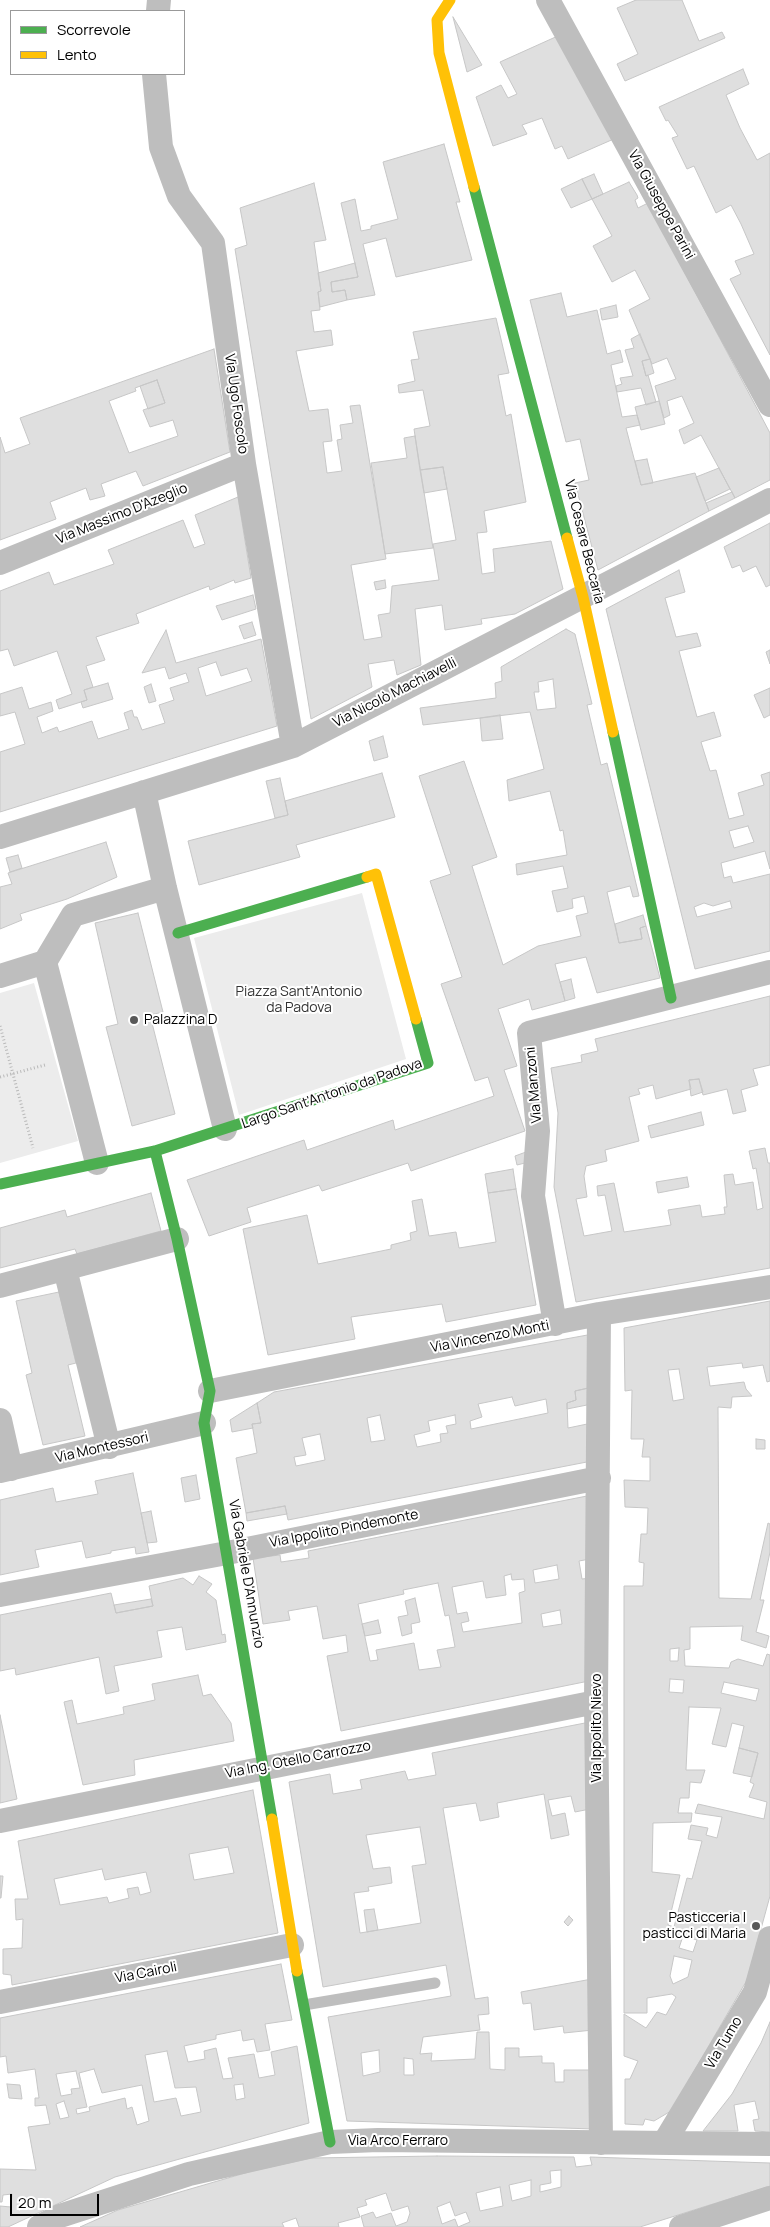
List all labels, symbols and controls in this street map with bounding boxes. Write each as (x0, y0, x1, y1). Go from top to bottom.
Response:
legend (10, 10, 185, 75)
text: Scorrevole (57, 19, 131, 40)
text: Lento (57, 44, 97, 65)
street label: Via Giuseppe Parini (624, 148, 698, 262)
street label: Via Ugo Foscolo (221, 353, 251, 455)
street label: Via Cesare Beccaria (560, 478, 608, 606)
street label: Via Massimo D'Azeglio (54, 480, 190, 548)
street label: Via Nicolò Machiavelli (330, 655, 460, 731)
park label: Piazza Sant'Antonio da Padova (236, 984, 362, 1016)
place label: Palazzina D (144, 1012, 217, 1028)
marker: Palazzina D (128, 1014, 140, 1026)
street label: Via Manzoni (522, 1046, 546, 1124)
street label: Largo Sant'Antonio da Padova (240, 1055, 424, 1133)
street label: Via Vincenzo Monti (429, 1317, 551, 1357)
street label: Via Montessori (54, 1429, 150, 1467)
street label: Via Gabriele D'Annunzio (225, 1498, 267, 1650)
street label: Via Ippolito Pindemonte (268, 1506, 420, 1552)
street label: Via Ippolito Nievo (589, 1674, 605, 1782)
street label: Via Ing. Otello Carrozzo (224, 1738, 372, 1782)
place label: Pasticceria I pasticci di Maria (643, 1910, 746, 1942)
marker: Pasticceria I pasticci di Maria (750, 1920, 762, 1932)
street label: Via Cairoli (114, 1959, 178, 1987)
street label: Via Tumo (702, 2014, 746, 2072)
street label: Via Arco Ferraro (348, 2133, 448, 2149)
scale bar (12, 2184, 101, 2216)
text: 20 m (18, 2192, 51, 2213)

